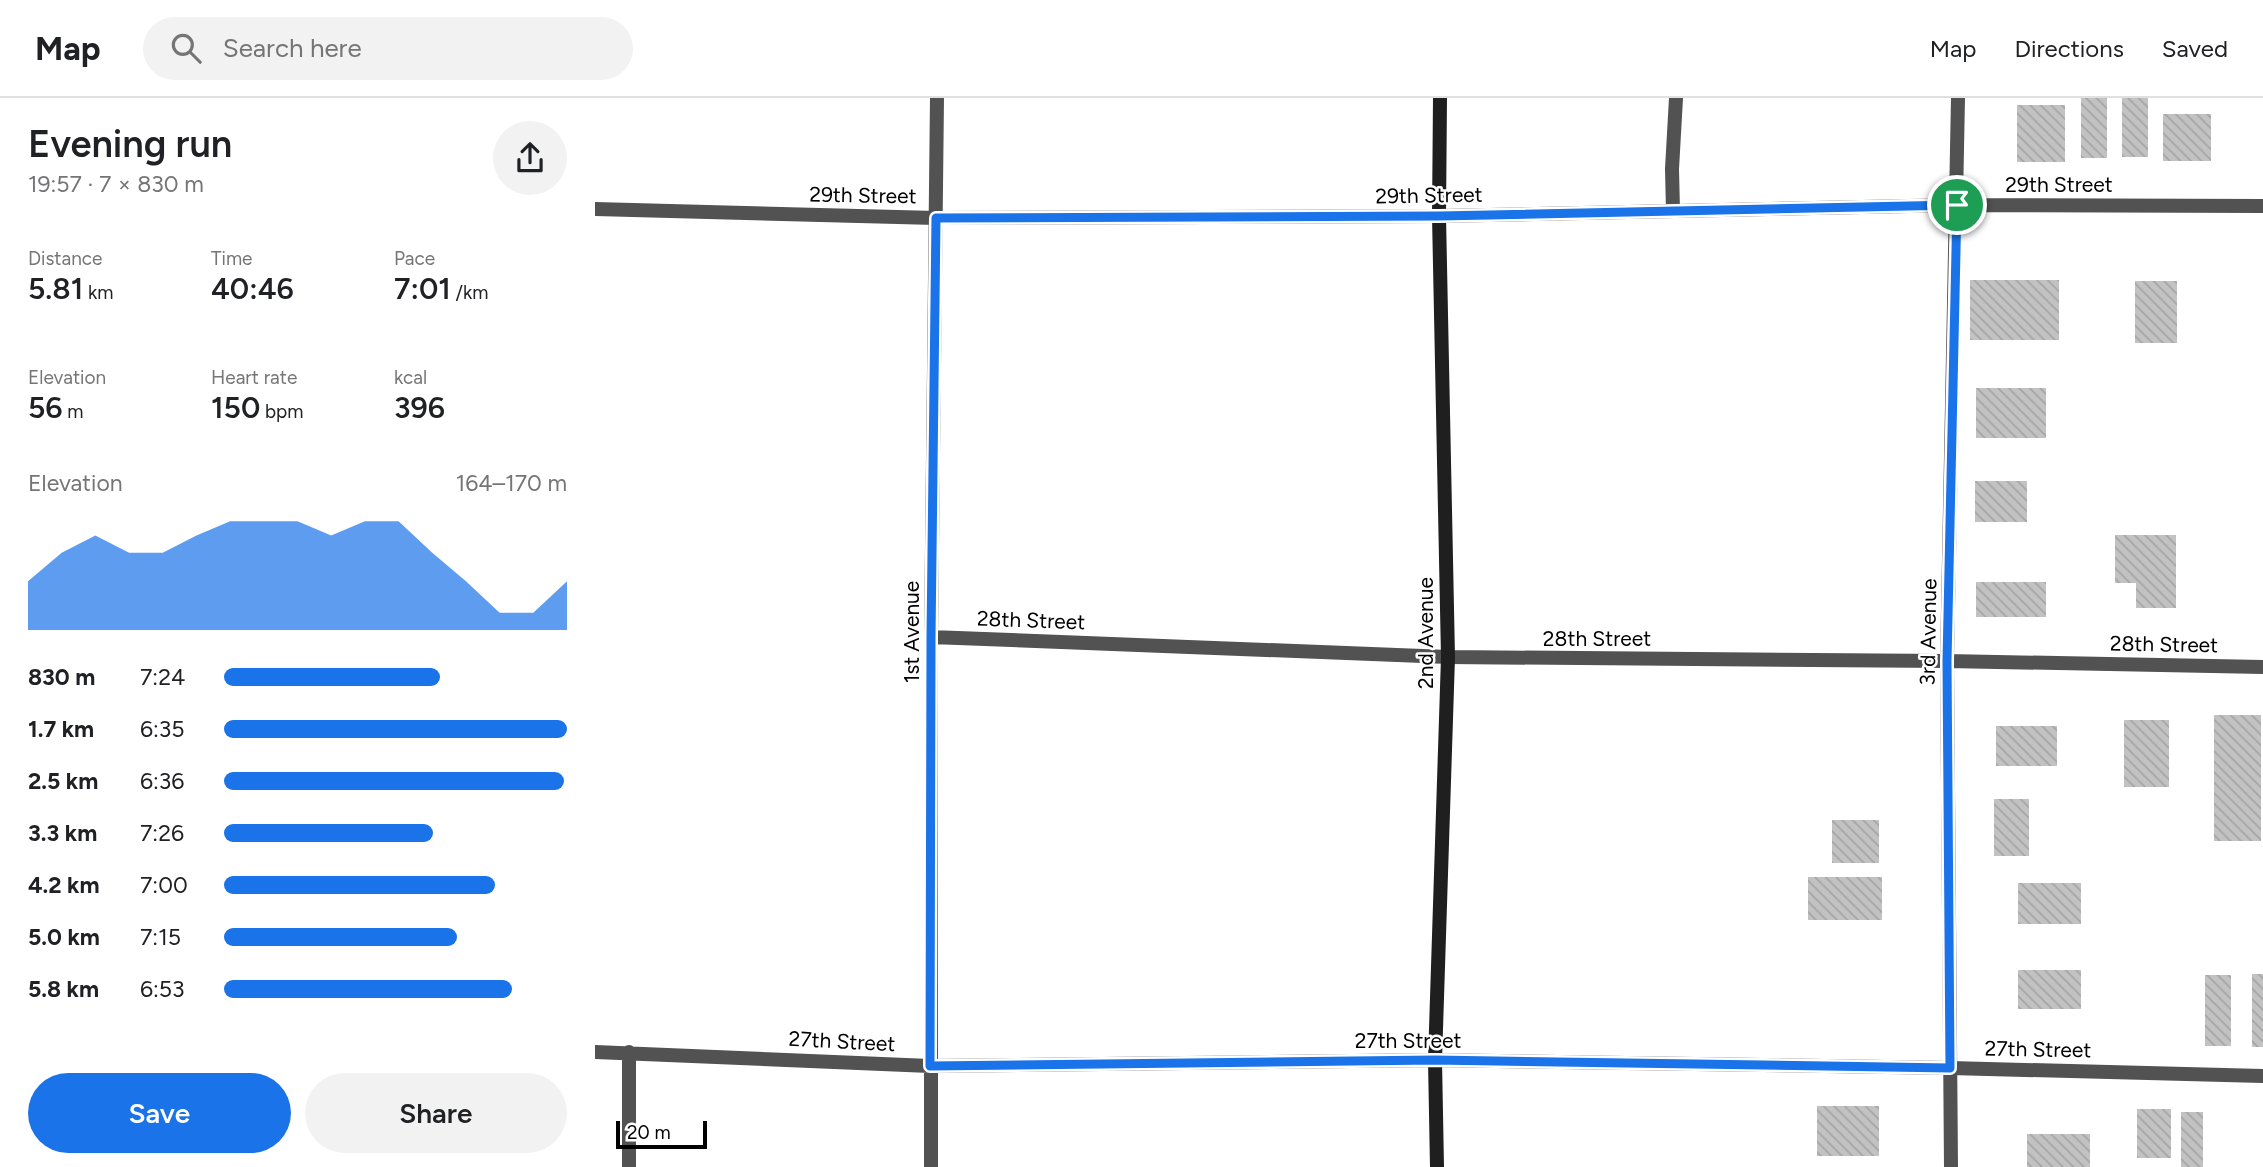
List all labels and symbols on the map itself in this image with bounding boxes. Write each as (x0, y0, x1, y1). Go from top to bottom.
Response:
street label: 29th Street (2005, 172, 2113, 197)
pin (1927, 175, 1987, 235)
street label: 29th Street (809, 182, 917, 208)
street label: 29th Street (1375, 182, 1483, 208)
street label: 2nd Avenue (1413, 577, 1438, 689)
street label: 3rd Avenue (1915, 578, 1941, 686)
street label: 1st Avenue (899, 581, 924, 683)
street label: 28th Street (976, 606, 1086, 634)
street label: 28th Street (1543, 626, 1651, 651)
street label: 28th Street (2110, 631, 2218, 657)
street label: 27th Street (788, 1026, 896, 1056)
street label: 27th Street (1355, 1028, 1461, 1053)
street label: 27th Street (1984, 1036, 2092, 1062)
scale bar (616, 1118, 707, 1150)

